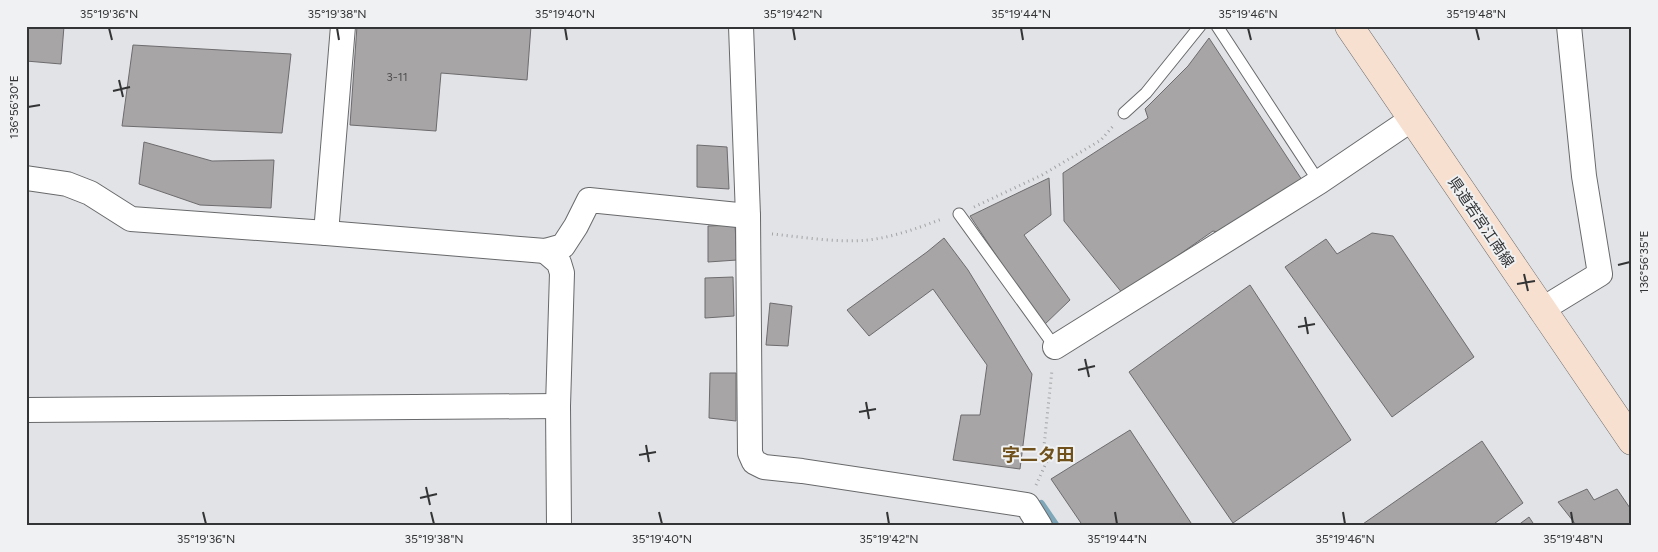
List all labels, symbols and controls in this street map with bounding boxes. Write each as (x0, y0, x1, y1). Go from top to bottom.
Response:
text: 35°19'36"N (80, 7, 138, 21)
text: 35°19'38"N (307, 7, 367, 21)
text: 35°19'40"N (535, 7, 595, 21)
text: 35°19'42"N (763, 7, 823, 21)
text: 35°19'44"N (991, 7, 1051, 21)
text: 35°19'46"N (1218, 7, 1278, 21)
text: 35°19'48"N (1446, 7, 1506, 21)
house number: 3-11 (386, 70, 408, 84)
text: 136°56'30"E (7, 75, 21, 139)
street label: 県道若宮江南線 (1444, 173, 1518, 271)
text: 136°56'35"E (1637, 230, 1651, 294)
district label: 字二タ田 (1002, 444, 1074, 466)
text: 35°19'36"N (177, 532, 235, 546)
text: 35°19'38"N (404, 532, 464, 546)
text: 35°19'40"N (632, 532, 692, 546)
text: 35°19'42"N (859, 532, 919, 546)
text: 35°19'44"N (1087, 532, 1147, 546)
text: 35°19'46"N (1315, 532, 1375, 546)
text: 35°19'48"N (1543, 532, 1603, 546)

